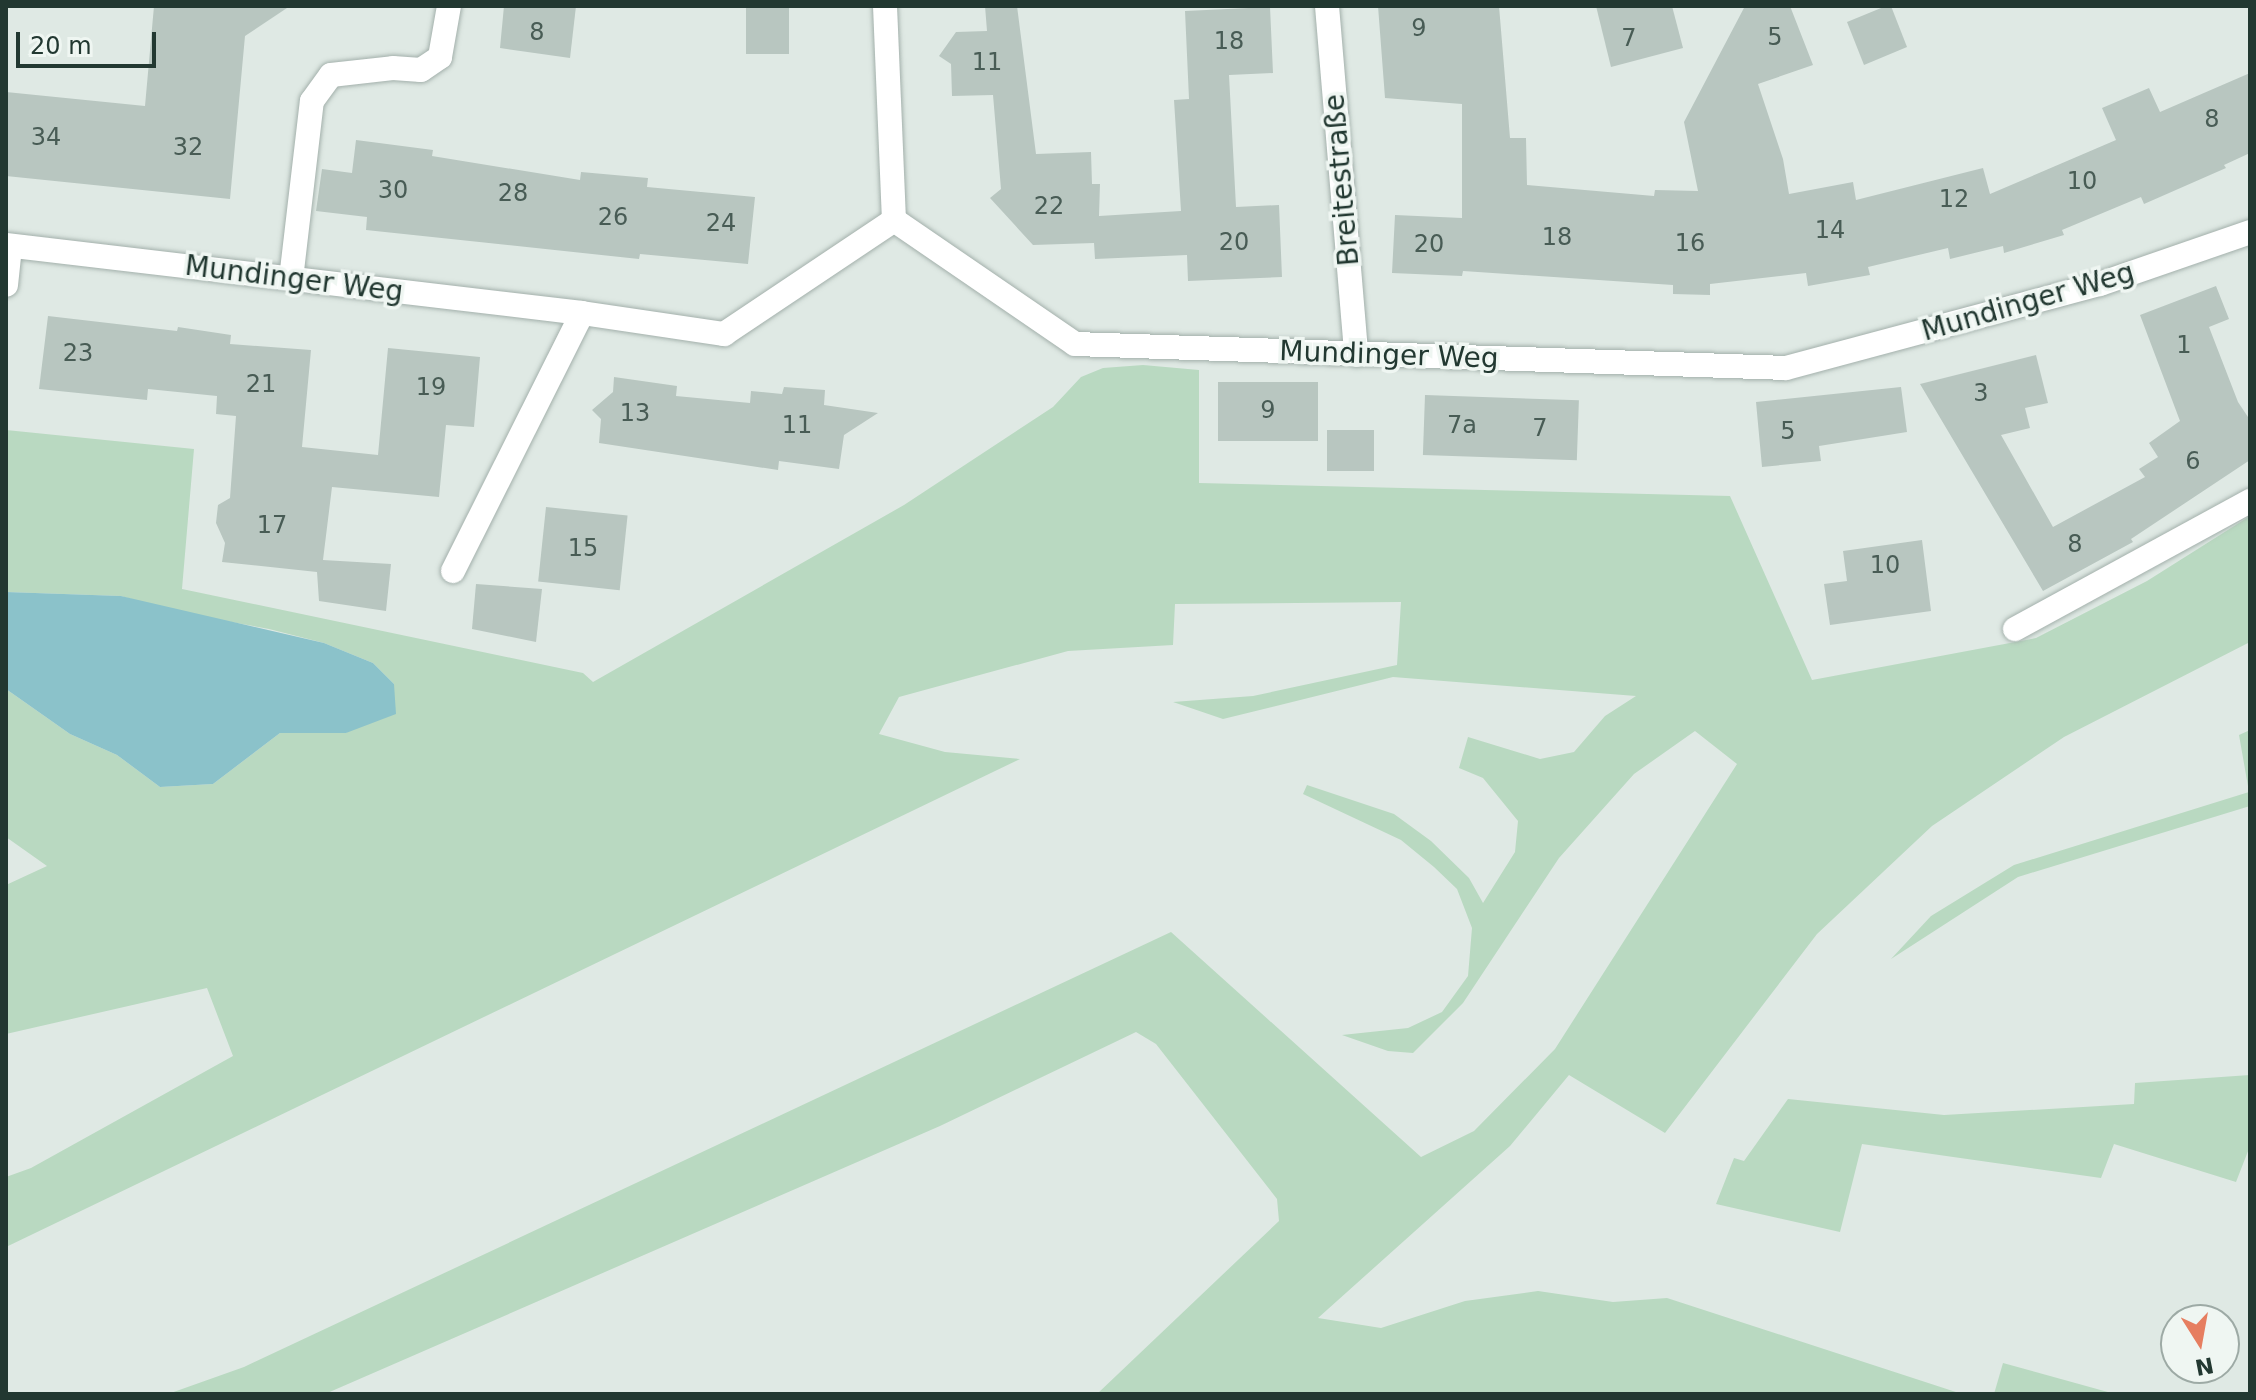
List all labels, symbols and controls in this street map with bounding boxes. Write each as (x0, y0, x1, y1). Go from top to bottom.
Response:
house number: 9 (1411, 15, 1427, 43)
scale bar (20, 16, 160, 66)
house number: 8 (529, 19, 545, 47)
house number: 5 (1767, 24, 1783, 52)
house number: 7 (1621, 25, 1637, 53)
house number: 18 (1214, 28, 1244, 56)
text: 20 m (30, 32, 92, 60)
house number: 11 (972, 49, 1002, 77)
street label: Breitestraße (1318, 93, 1366, 267)
house number: 8 (2204, 106, 2220, 134)
house number: 34 (31, 124, 61, 152)
house number: 32 (173, 134, 203, 162)
house number: 10 (2067, 168, 2097, 196)
house number: 30 (378, 177, 408, 205)
house number: 28 (498, 180, 528, 208)
house number: 12 (1939, 186, 1969, 214)
house number: 22 (1034, 193, 1064, 221)
house number: 26 (598, 204, 628, 232)
house number: 24 (706, 210, 736, 238)
house number: 14 (1815, 217, 1845, 245)
house number: 18 (1542, 224, 1572, 252)
house number: 20 (1219, 229, 1249, 257)
house number: 16 (1675, 230, 1705, 258)
house number: 20 (1414, 231, 1444, 259)
street label: Mundinger Weg (183, 249, 405, 309)
street label: Mundinger Weg (1918, 256, 2138, 348)
house number: 1 (2176, 332, 2192, 360)
street label: Mundinger Weg (1279, 334, 1499, 376)
house number: 23 (63, 340, 93, 368)
house number: 21 (246, 371, 276, 399)
house number: 19 (416, 374, 446, 402)
house number: 3 (1973, 380, 1989, 408)
house number: 9 (1260, 397, 1276, 425)
house number: 13 (620, 400, 650, 428)
house number: 11 (782, 412, 812, 440)
house number: 7a (1447, 412, 1477, 440)
house number: 7 (1532, 415, 1548, 443)
house number: 5 (1780, 418, 1796, 446)
house number: 6 (2185, 448, 2201, 476)
house number: 17 (257, 512, 287, 540)
house number: 8 (2067, 531, 2083, 559)
house number: 15 (568, 535, 598, 563)
house number: 10 (1870, 552, 1900, 580)
north arrow (2160, 1304, 2240, 1384)
text: N (2193, 1352, 2216, 1380)

